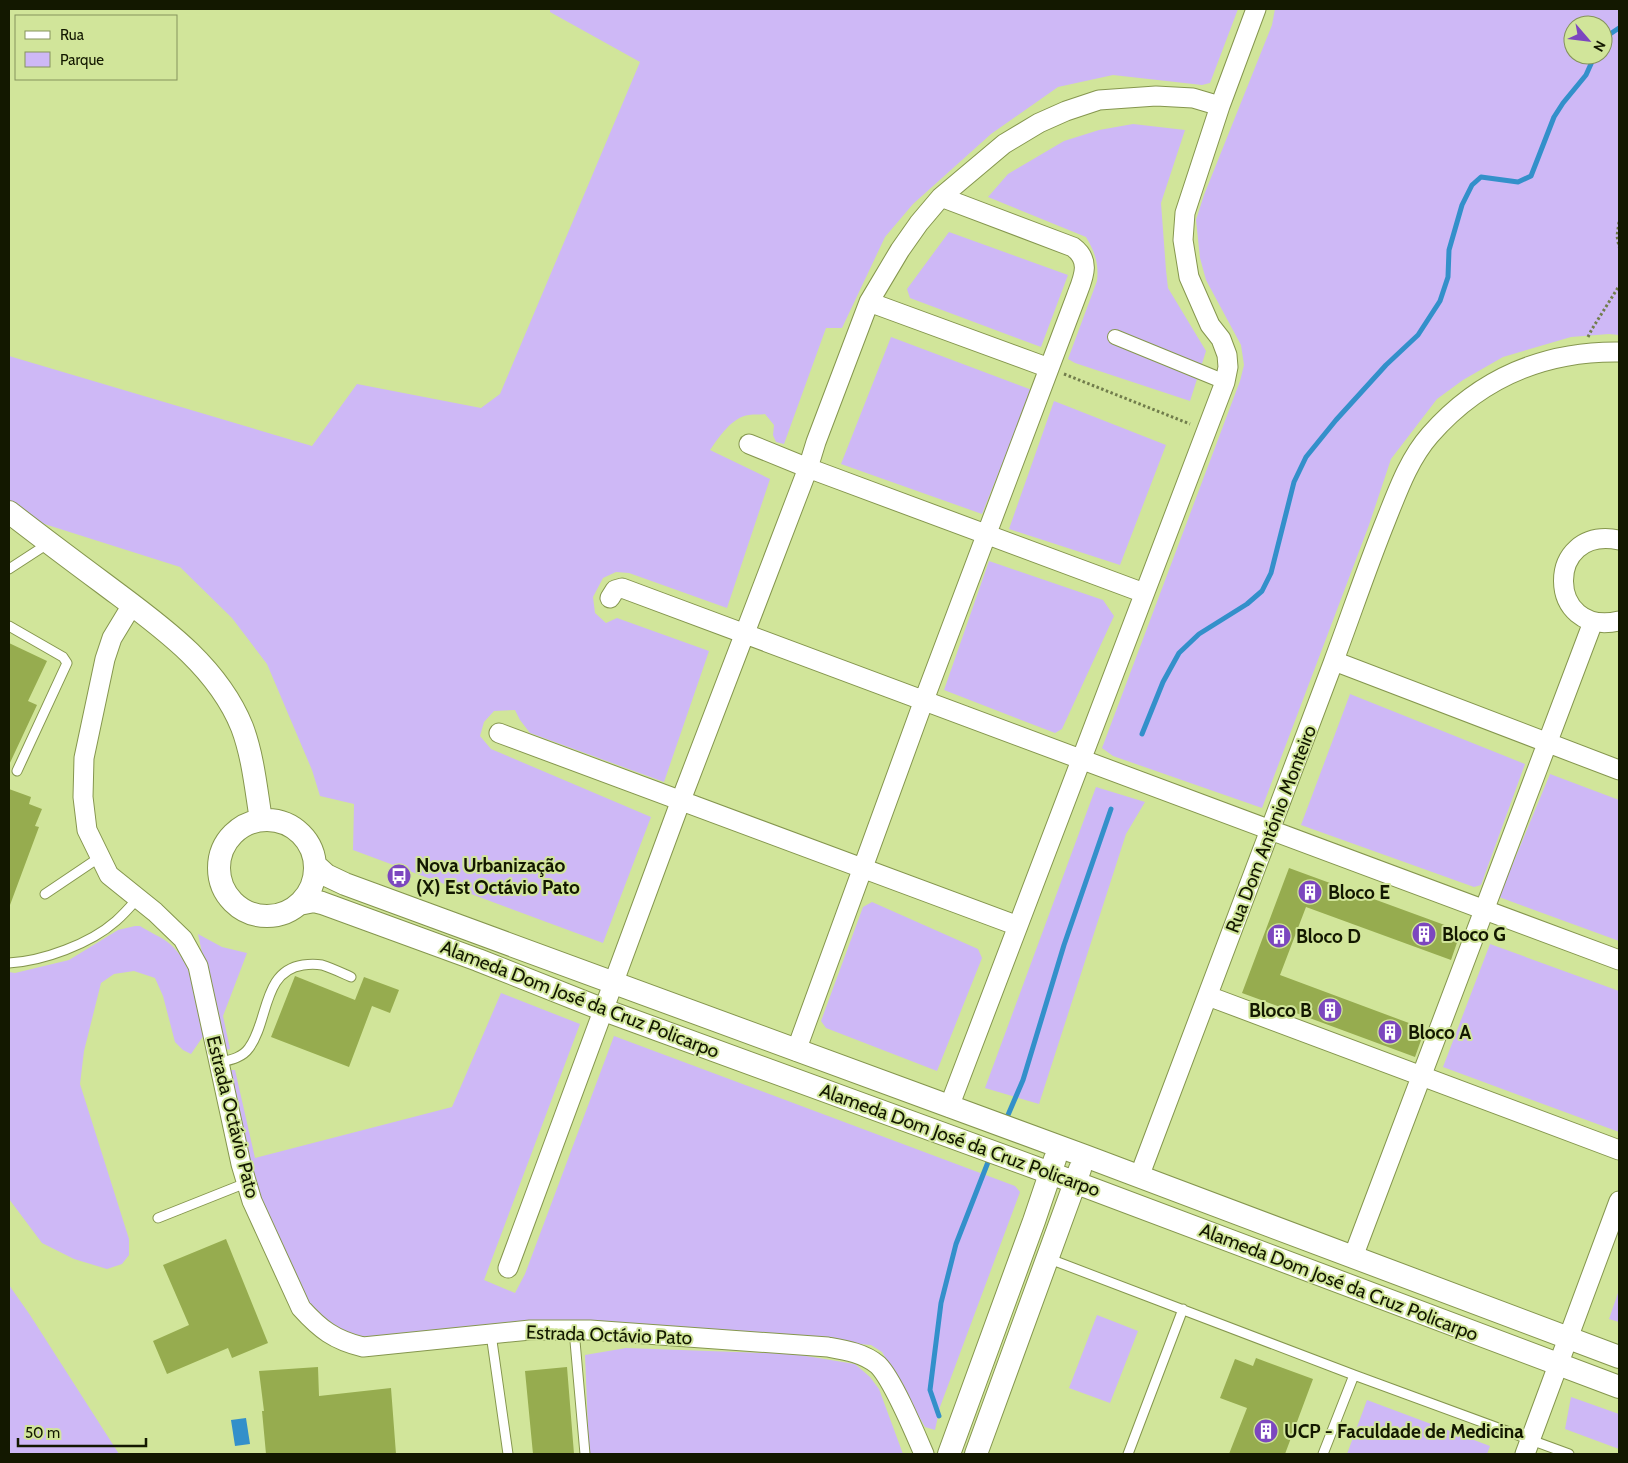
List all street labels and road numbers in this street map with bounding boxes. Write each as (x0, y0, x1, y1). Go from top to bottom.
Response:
street label: Rua Dom António Monteiro (1221, 722, 1321, 936)
street label: Alameda Dom José da Cruz Policarpo (437, 935, 723, 1063)
street label: Estrada Octávio Pato (202, 1034, 264, 1200)
street label: Alameda Dom José da Cruz Policarpo (817, 1078, 1103, 1202)
street label: Alameda Dom José da Cruz Policarpo (1196, 1218, 1482, 1346)
street label: Estrada Octávio Pato (525, 1321, 693, 1349)

